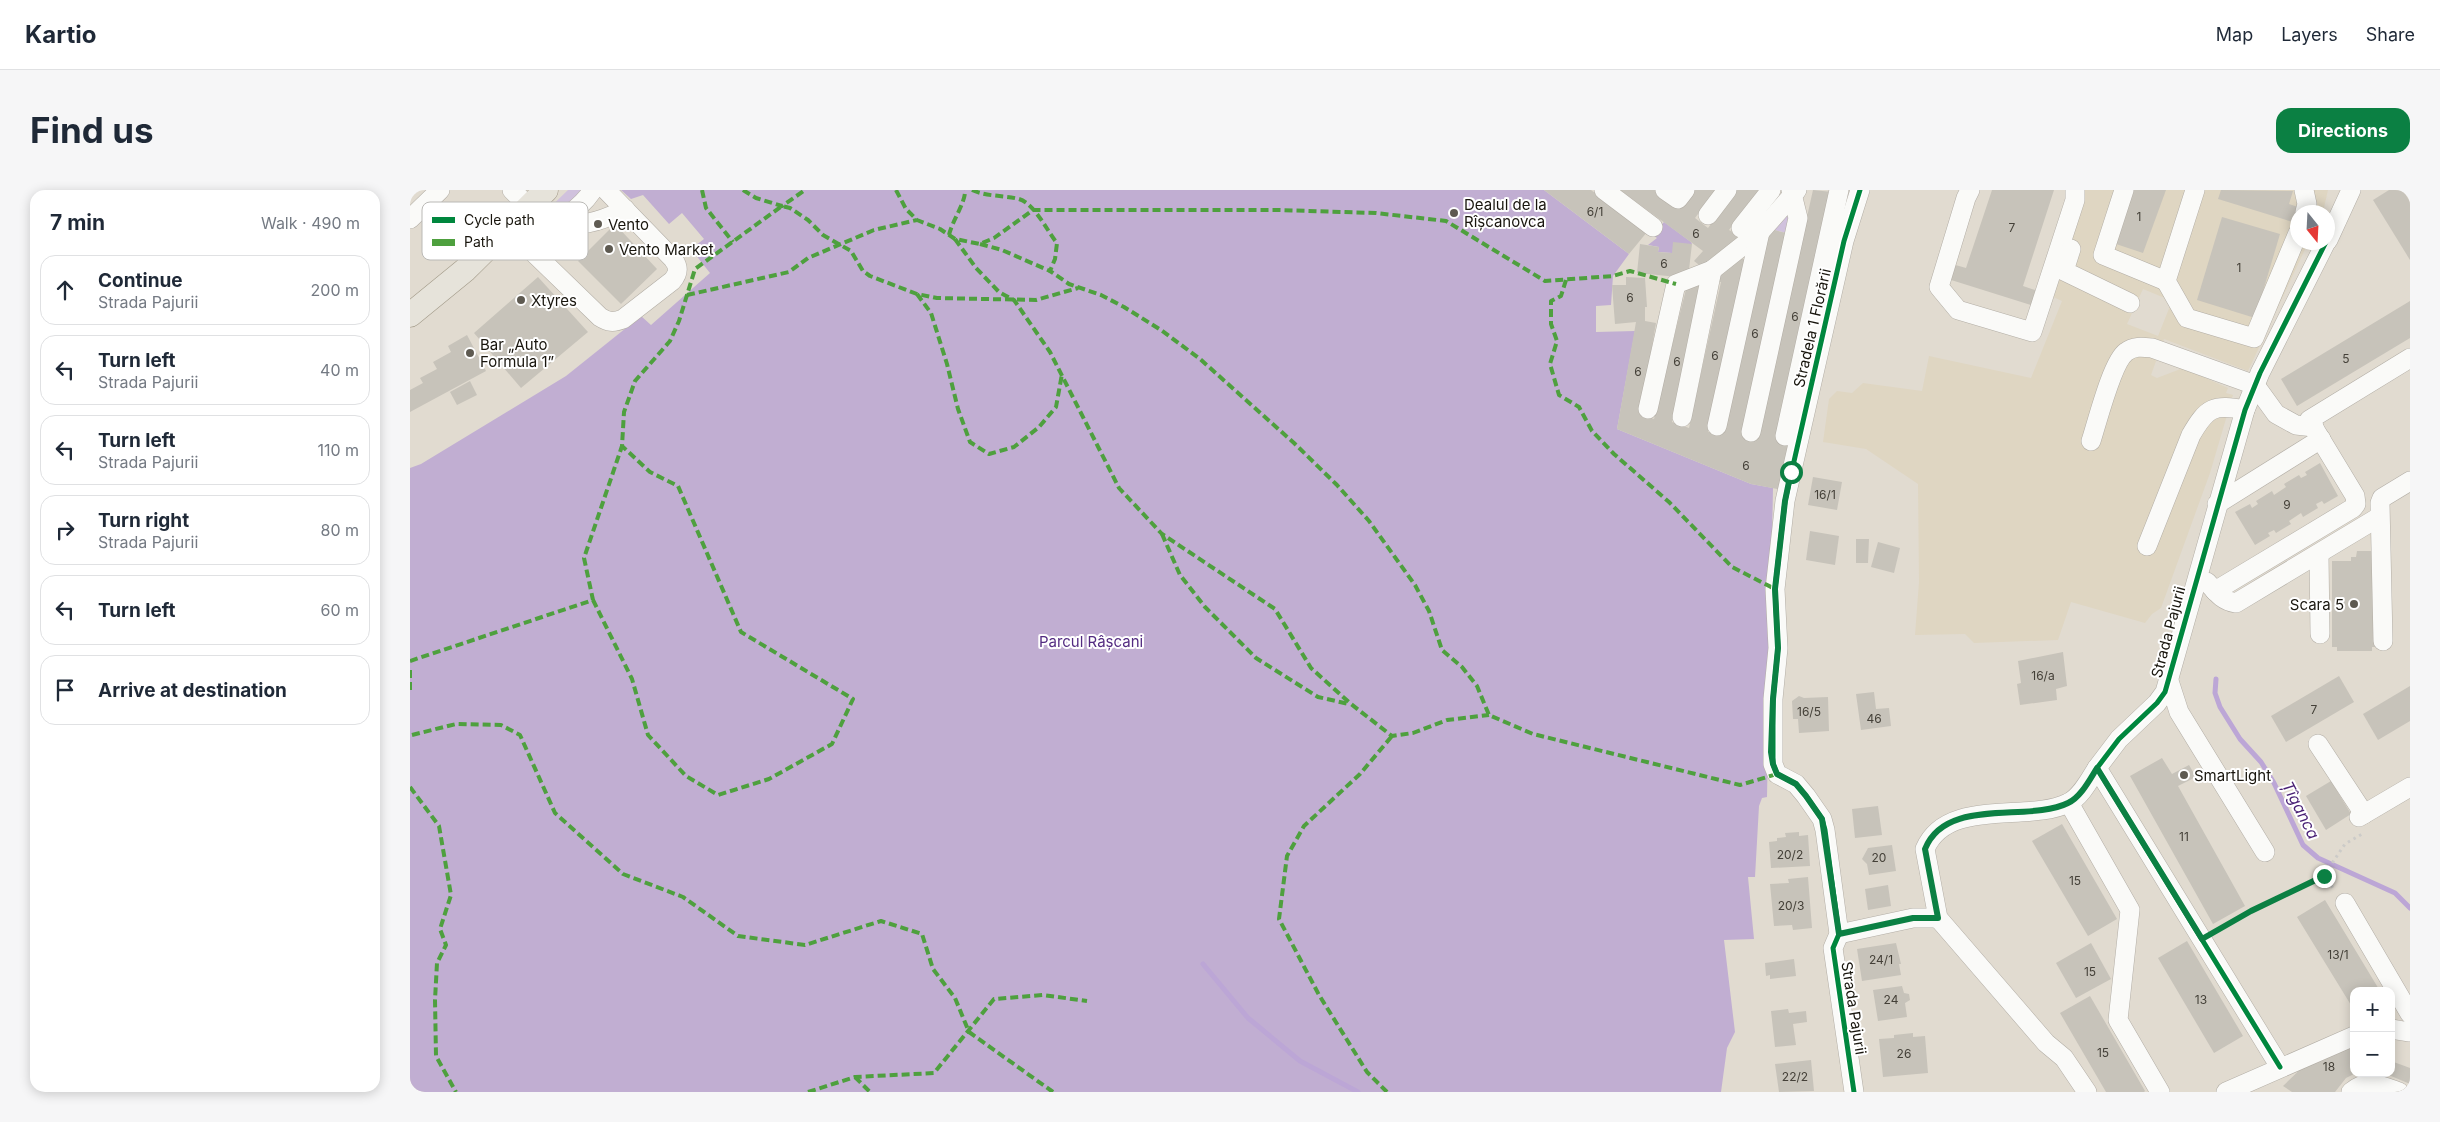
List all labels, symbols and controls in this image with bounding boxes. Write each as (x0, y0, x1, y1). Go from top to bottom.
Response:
text: Kartio (25, 20, 96, 49)
text: Map (2216, 24, 2253, 45)
text: Layers (2281, 24, 2338, 45)
text: Share (2366, 24, 2415, 45)
button: Directions (2276, 108, 2410, 153)
text: Find us (30, 109, 154, 151)
place label: Dealul de la Rîșcanovca (1464, 195, 1547, 231)
legend (422, 202, 588, 260)
house number: 6/1 (1587, 204, 1603, 219)
north arrow (2290, 205, 2335, 250)
marker: Dealul de la Rîșcanovca (1448, 207, 1460, 219)
house number: 1 (2137, 209, 2141, 224)
text: 7 min (50, 210, 105, 235)
text: Cycle path (464, 211, 535, 228)
text: Walk · 490 m (261, 213, 360, 233)
place label: Vento (608, 215, 649, 234)
marker: Vento (592, 218, 604, 230)
house number: 7 (2009, 220, 2016, 235)
house number: 6 (1692, 226, 1700, 241)
text: Path (464, 233, 494, 250)
place label: Vento Market (619, 240, 714, 259)
marker: Vento Market (603, 243, 615, 255)
house number: 6 (1660, 256, 1668, 271)
house number: 1 (2237, 260, 2241, 275)
street label: Stradela 1 Florării (1789, 267, 1835, 389)
text: Continue (98, 269, 183, 292)
icon: ahead (51, 276, 79, 304)
text: 200 m (311, 280, 359, 300)
house number: 6 (1626, 290, 1634, 305)
place label: Xtyres (531, 291, 577, 310)
text: Strada Pajurii (98, 292, 198, 312)
marker: Xtyres (515, 294, 527, 306)
house number: 6 (1791, 309, 1799, 324)
house number: 6 (1751, 326, 1759, 341)
place label: Bar „Auto Formula 1” (480, 335, 555, 371)
marker: Bar „Auto Formula 1” (464, 347, 476, 359)
house number: 6 (1711, 348, 1719, 363)
text: Turn left (98, 349, 176, 372)
house number: 5 (2342, 351, 2350, 366)
house number: 6 (1673, 354, 1681, 369)
icon: left (51, 356, 79, 384)
text: 40 m (320, 360, 359, 380)
house number: 6 (1634, 364, 1642, 379)
text: Strada Pajurii (98, 372, 198, 392)
text: Turn left (98, 429, 176, 452)
icon: left (51, 436, 79, 464)
text: 110 m (317, 440, 359, 460)
text: Strada Pajurii (98, 452, 198, 472)
house number: 6 (1742, 458, 1750, 473)
route start (1780, 461, 1803, 484)
house number: 16/1 (1814, 487, 1836, 502)
house number: 9 (2283, 497, 2291, 512)
text: Turn right (98, 509, 189, 532)
icon: right (51, 516, 79, 544)
text: 80 m (320, 520, 359, 540)
text: Strada Pajurii (98, 532, 198, 552)
street label: Strada Pajurii (2147, 584, 2189, 680)
place label: Scara 5 (2290, 595, 2344, 614)
icon: left (51, 596, 79, 624)
marker: Scara 5 (2348, 598, 2360, 610)
text: Turn left (98, 599, 176, 622)
text: 60 m (320, 600, 359, 620)
park label: Parcul Râșcani (1039, 632, 1143, 651)
house number: 16/a (2031, 668, 2055, 683)
icon: arrive (51, 676, 79, 704)
text: Arrive at destination (98, 679, 287, 702)
house number: 7 (2311, 702, 2318, 717)
house number: 16/5 (1797, 704, 1821, 719)
house number: 46 (1866, 711, 1882, 726)
place label: SmartLight (2194, 766, 2271, 785)
marker: SmartLight (2178, 769, 2190, 781)
water label: Țîganca (2278, 778, 2324, 842)
house number: 11 (2179, 829, 2189, 844)
house number: 20/2 (1777, 847, 1803, 862)
house number: 20 (1872, 850, 1886, 865)
route end (2313, 865, 2336, 888)
house number: 15 (2069, 873, 2081, 888)
house number: 20/3 (1778, 898, 1804, 913)
house number: 13/1 (2327, 947, 2349, 962)
house number: 24/1 (1869, 952, 1893, 967)
street label: Strada Pajurii (1837, 960, 1871, 1056)
house number: 15 (2084, 964, 2096, 979)
map controls (2350, 987, 2395, 1077)
button: + (2350, 987, 2395, 1032)
house number: 24 (1884, 992, 1899, 1007)
house number: 13 (2195, 992, 2207, 1007)
button: − (2350, 1032, 2395, 1077)
house number: 15 (2097, 1045, 2109, 1060)
house number: 26 (1897, 1046, 1911, 1061)
house number: 18 (2323, 1059, 2335, 1074)
house number: 22/2 (1782, 1069, 1808, 1084)

